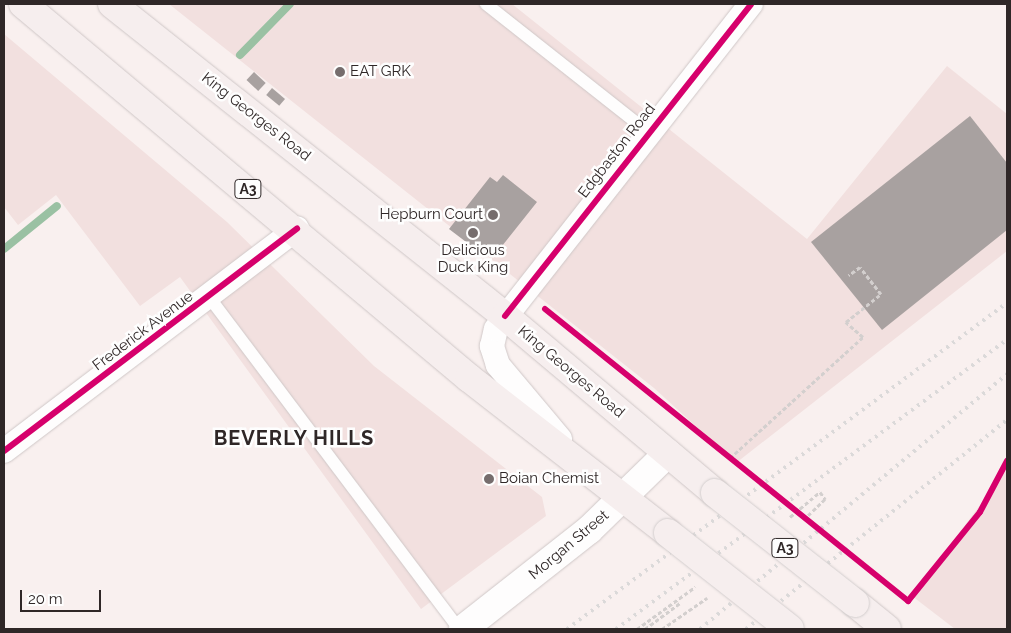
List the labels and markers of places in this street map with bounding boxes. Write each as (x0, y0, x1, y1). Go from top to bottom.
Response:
place label: EAT GRK (350, 63, 411, 81)
marker: EAT GRK (334, 66, 346, 78)
place label: Hepburn Court (380, 206, 483, 224)
marker: Hepburn Court (487, 209, 499, 221)
marker: Delicious Duck King (467, 227, 479, 239)
place label: Delicious Duck King (438, 241, 508, 276)
place label: Boian Chemist (499, 470, 599, 488)
marker: Boian Chemist (483, 473, 495, 485)

